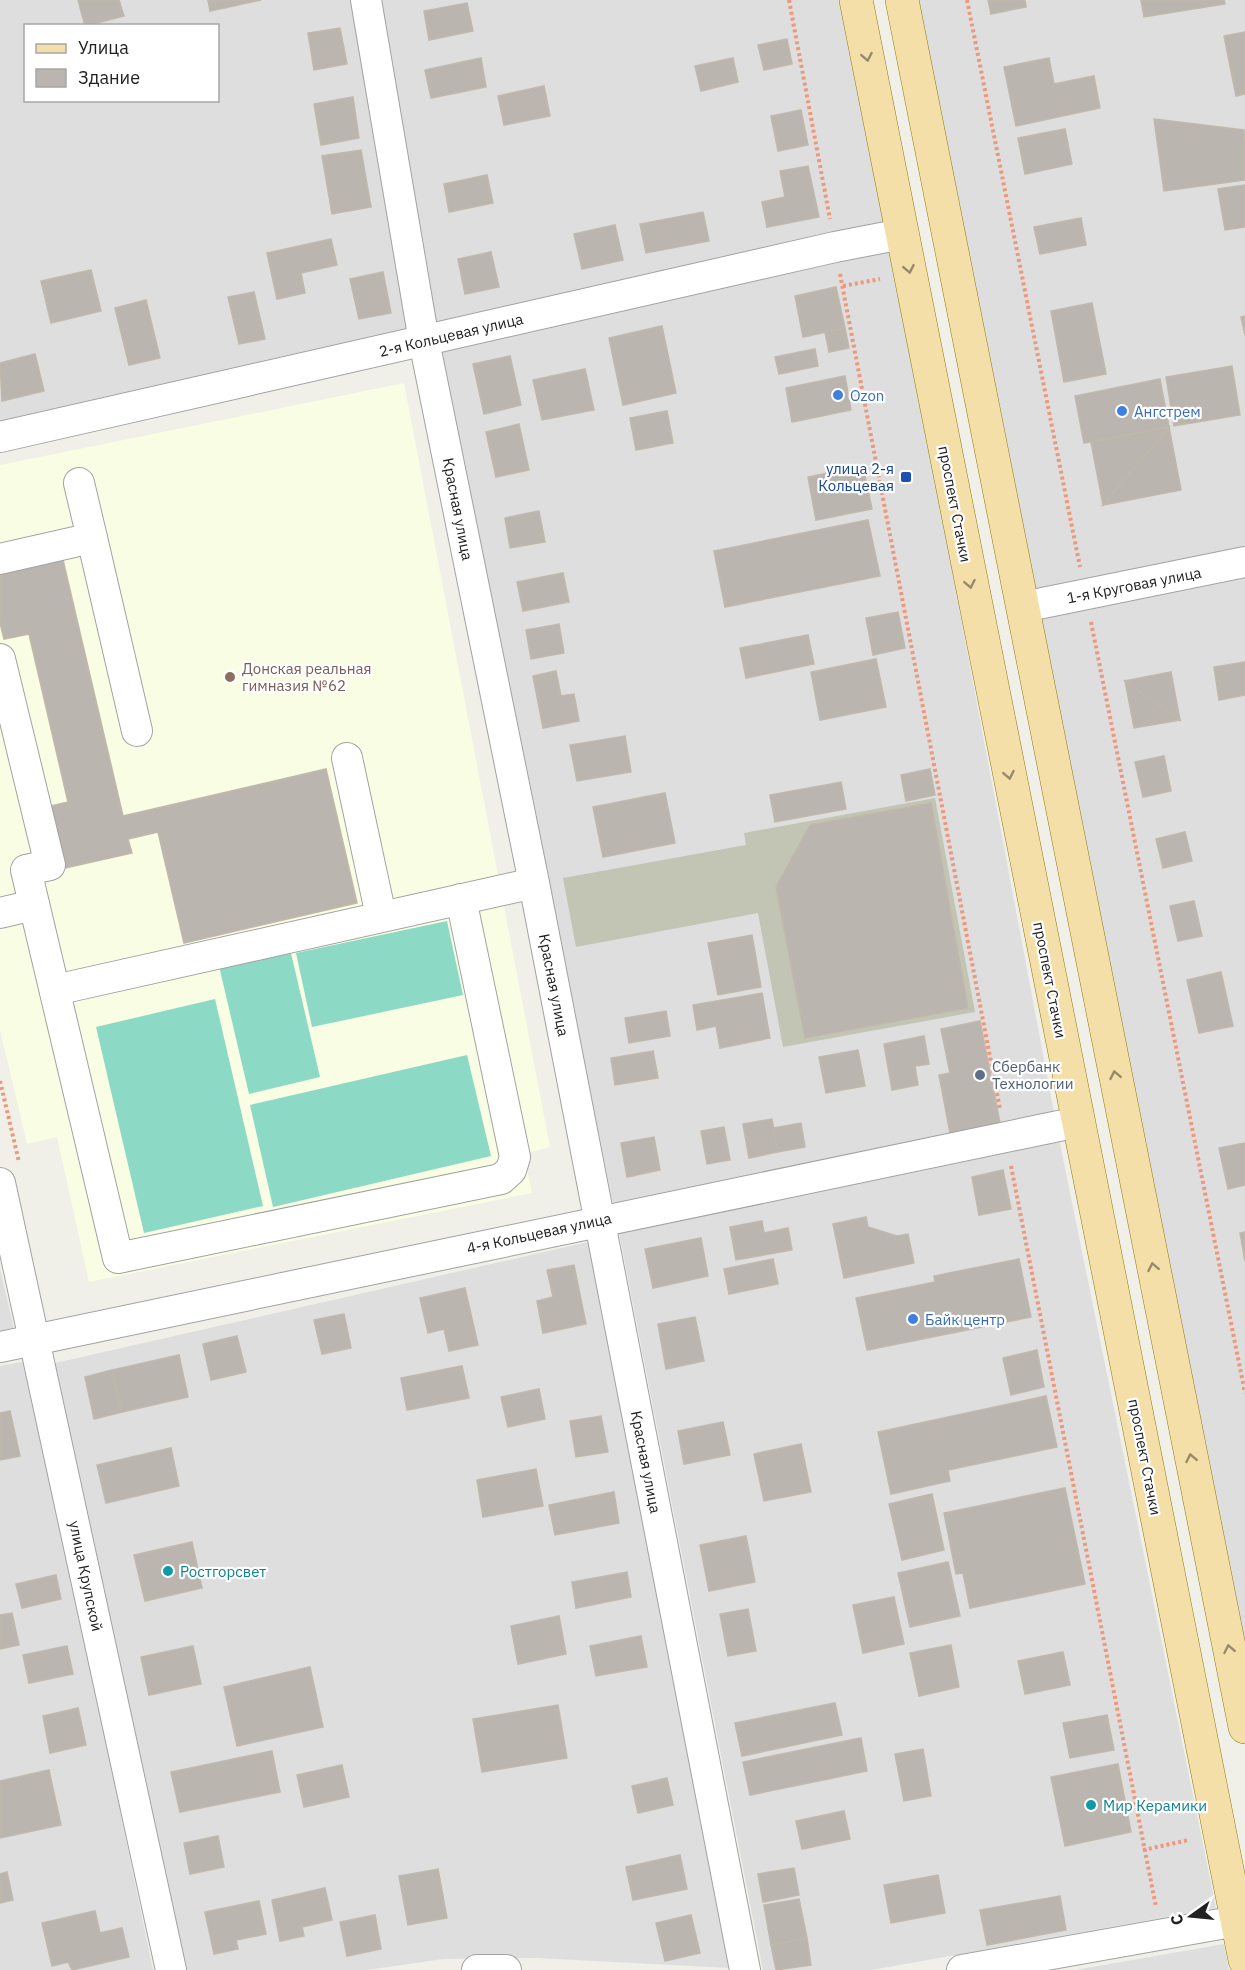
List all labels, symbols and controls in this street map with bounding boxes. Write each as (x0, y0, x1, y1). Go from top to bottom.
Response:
legend (24, 24, 219, 102)
text: Улица (78, 36, 129, 59)
one-way arrow (860, 52, 873, 62)
text: Здание (78, 66, 140, 89)
one-way arrow (902, 264, 915, 274)
street label: 2-я Кольцевая улица (377, 309, 525, 361)
place label: Ozon (850, 386, 884, 405)
marker: Ozon (831, 388, 845, 402)
place label: Ангстрем (1134, 402, 1201, 421)
marker: Ангстрем (1115, 404, 1129, 418)
street label: проспект Стачки (934, 444, 976, 564)
street label: Красная улица (439, 456, 477, 562)
place label: улица 2-я Кольцевая (818, 459, 894, 495)
marker: улица 2-я Кольцевая (899, 470, 913, 484)
street label: 1-я Круговая улица (1065, 563, 1203, 607)
one-way arrow (963, 579, 976, 589)
place label: Донская реальная гимназия №62 (242, 659, 371, 695)
marker: Донская реальная гимназия №62 (223, 670, 237, 684)
one-way arrow (1002, 770, 1015, 780)
street label: проспект Стачки (1029, 920, 1071, 1040)
street label: Красная улица (535, 932, 573, 1038)
place label: Сбербанк Технологии (992, 1057, 1073, 1093)
marker: Сбербанк Технологии (973, 1068, 987, 1082)
one-way arrow (1109, 1071, 1122, 1081)
street label: 4-я Кольцевая улица (465, 1208, 613, 1258)
one-way arrow (1147, 1262, 1160, 1272)
place label: Байк центр (925, 1310, 1005, 1329)
marker: Байк центр (906, 1312, 920, 1326)
street label: проспект Стачки (1124, 1397, 1166, 1517)
street label: Красная улица (627, 1409, 665, 1515)
one-way arrow (1185, 1453, 1198, 1463)
street label: улица Крупской (65, 1519, 107, 1633)
place label: Ростгорсвет (180, 1562, 266, 1581)
marker: Ростгорсвет (161, 1564, 175, 1578)
one-way arrow (1223, 1644, 1236, 1654)
place label: Мир Керамики (1103, 1796, 1207, 1815)
marker: Мир Керамики (1084, 1798, 1098, 1812)
north arrow (1161, 1886, 1221, 1946)
text: С (1166, 1912, 1188, 1928)

